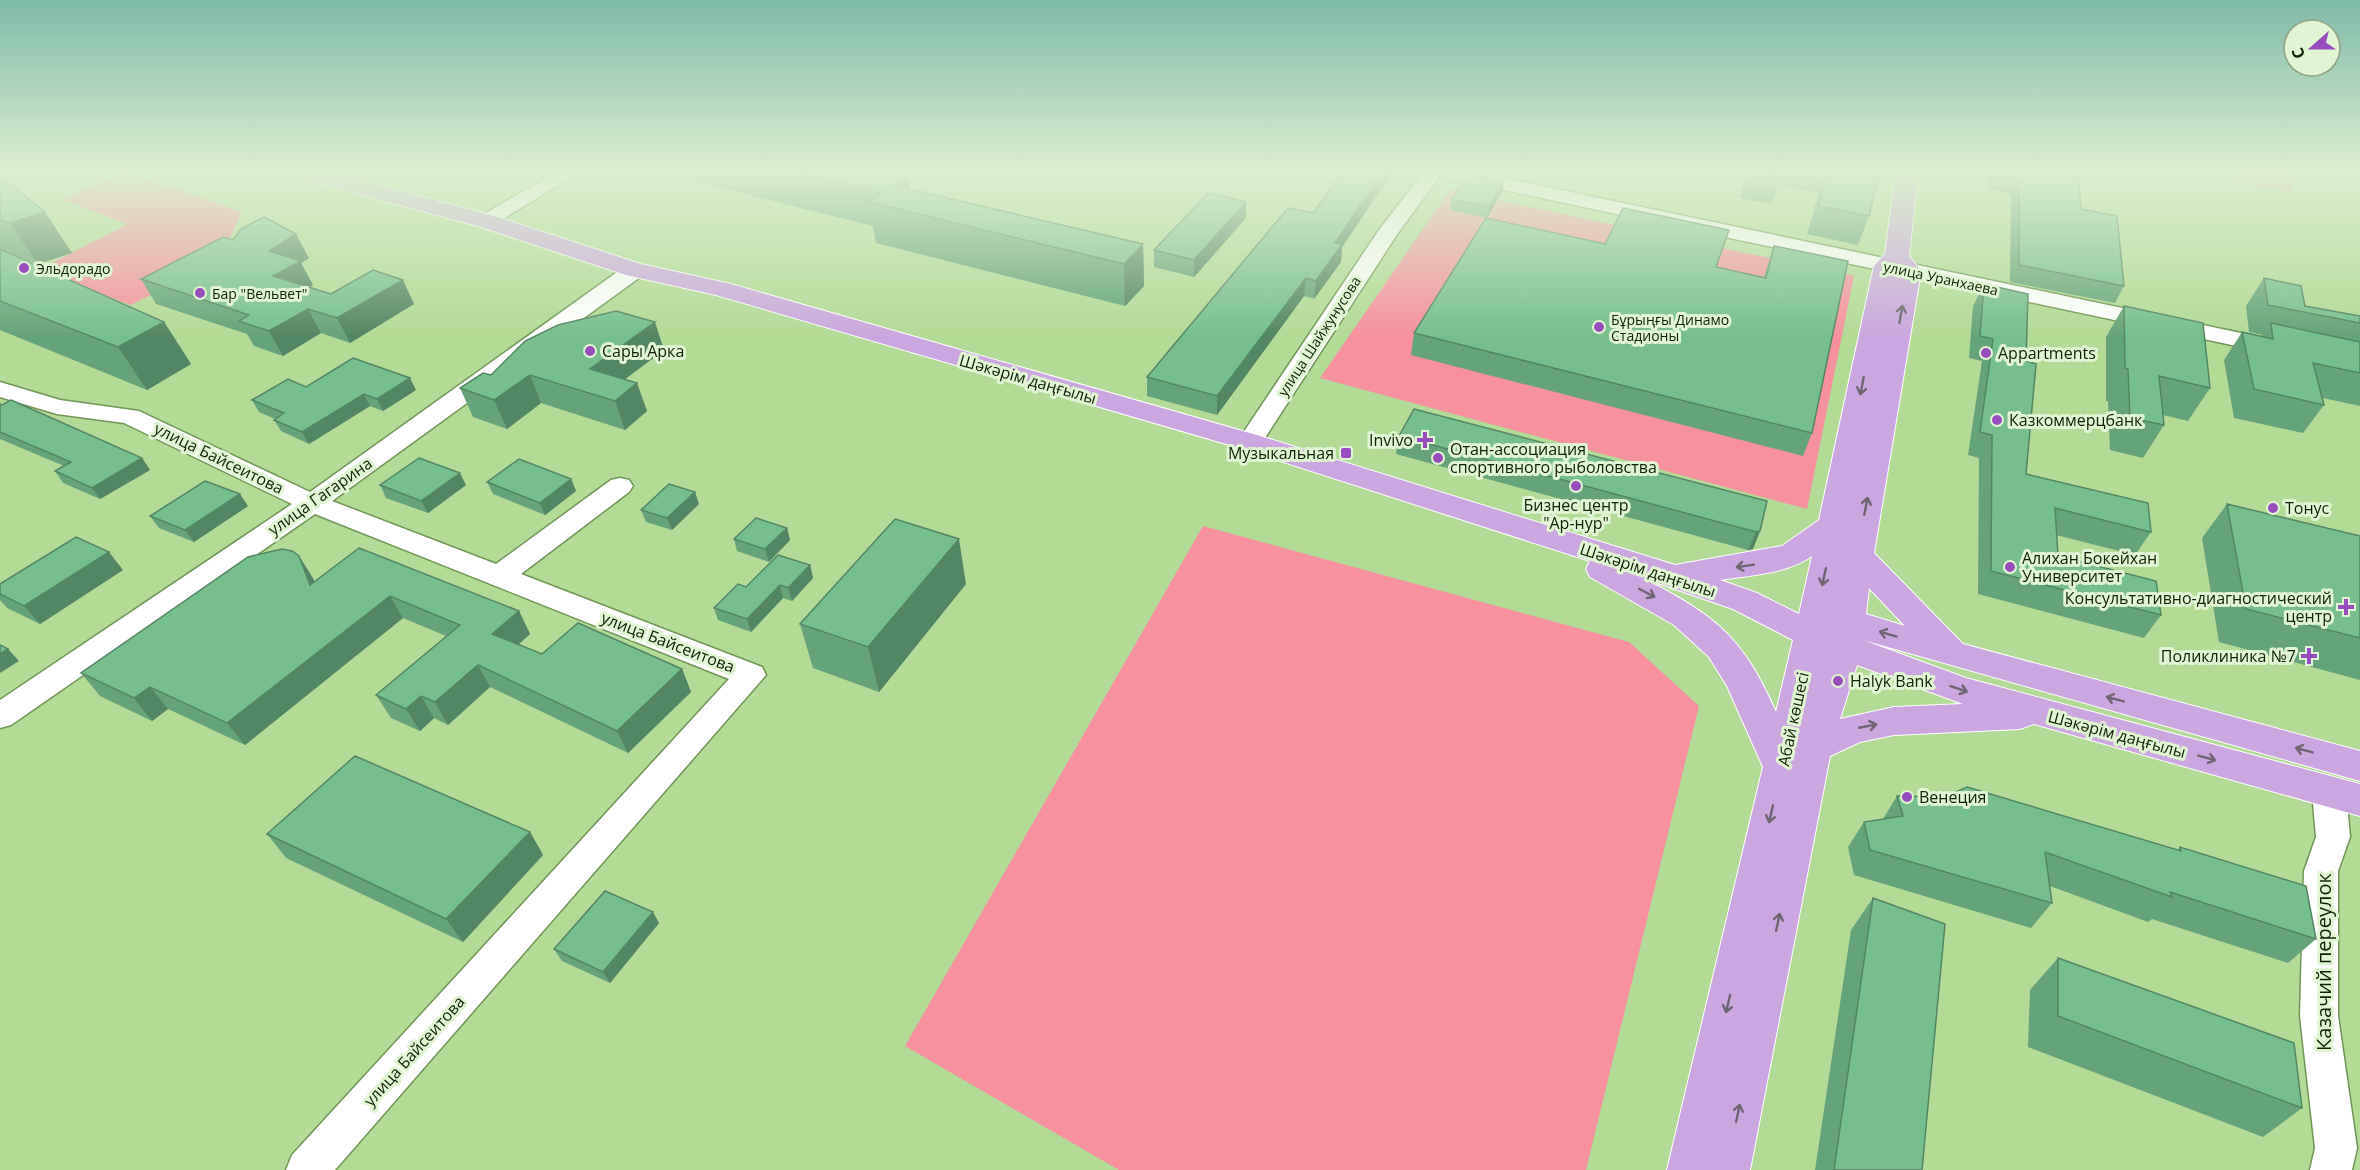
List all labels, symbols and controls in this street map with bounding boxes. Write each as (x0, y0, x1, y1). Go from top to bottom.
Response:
north arrow (2282, 18, 2342, 78)
text: С (2286, 45, 2310, 62)
street label: улица Уранхаева (1882, 257, 2000, 299)
place label: Эльдорадо (36, 259, 110, 278)
marker: Эльдорадо (17, 261, 31, 275)
street label: улица Шайжунусова (1273, 272, 1365, 400)
place label: Бар "Вельвет" (212, 284, 307, 303)
marker: Бар "Вельвет" (193, 286, 207, 300)
one-way arrow (1896, 305, 1907, 324)
place label: Бұрыңғы Динамо Стадионы (1611, 310, 1729, 345)
marker: Бұрыңғы Динамо Стадионы (1592, 320, 1606, 334)
place label: Сары Арка (602, 340, 684, 362)
place label: Appartments (1998, 342, 2096, 364)
marker: Сары Арка (583, 344, 597, 358)
marker: Appartments (1979, 346, 1993, 360)
street label: Шәкәрім даңғылы (957, 349, 1099, 409)
one-way arrow (1856, 375, 1867, 395)
place label: Казкоммерцбанк (2009, 409, 2143, 431)
marker: Казкоммерцбанк (1990, 413, 2004, 427)
street label: улица Байсеитова (151, 417, 287, 499)
place label: Invivo (1369, 429, 1413, 451)
marker: Invivo (1418, 433, 1432, 447)
place label: Отан-ассоциация спортивного рыболовства (1450, 438, 1657, 478)
place label: Музыкальная (1228, 442, 1334, 464)
marker: Музыкальная (1339, 446, 1353, 460)
marker: Отан-ассоциация спортивного рыболовства (1431, 451, 1445, 465)
street label: улица Гагарина (264, 452, 376, 540)
marker: Бизнес центр "Ар-нур" (1569, 479, 1583, 493)
place label: Бизнес центр "Ар-нур" (1523, 494, 1629, 534)
one-way arrow (1861, 497, 1872, 516)
place label: Тонус (2285, 497, 2330, 519)
marker: Тонус (2266, 501, 2280, 515)
street label: Шәкәрім даңғылы (1577, 538, 1719, 602)
place label: Алихан Бокейхан Университет (2022, 547, 2157, 587)
one-way arrow (1736, 560, 1755, 571)
marker: Алихан Бокейхан Университет (2003, 560, 2017, 574)
one-way arrow (1818, 567, 1829, 586)
place label: Консультативно-диагностический центр (2065, 587, 2332, 627)
one-way arrow (1638, 588, 1656, 600)
marker: Консультативно-диагностический центр (2337, 598, 2355, 616)
street label: улица Байсеитова (598, 606, 738, 678)
one-way arrow (1879, 628, 1898, 639)
place label: Поликлиника №7 (2161, 645, 2296, 667)
marker: Поликлиника №7 (2300, 647, 2318, 665)
street label: Абай көшесі (1772, 670, 1814, 768)
place label: Halyk Bank (1850, 670, 1933, 692)
marker: Halyk Bank (1831, 674, 1845, 688)
one-way arrow (1949, 684, 1968, 695)
one-way arrow (2106, 692, 2125, 704)
street label: Шәкәрім даңғылы (2046, 705, 2188, 763)
one-way arrow (1857, 720, 1877, 731)
one-way arrow (2294, 744, 2313, 755)
one-way arrow (2198, 753, 2217, 765)
place label: Венеция (1919, 786, 1986, 808)
marker: Венеция (1900, 790, 1914, 804)
one-way arrow (1765, 804, 1777, 823)
street label: Казачий переулок (2310, 872, 2337, 1051)
one-way arrow (1773, 912, 1784, 932)
street label: улица Байсеитова (359, 991, 469, 1111)
one-way arrow (1722, 995, 1734, 1014)
one-way arrow (1733, 1103, 1744, 1123)

